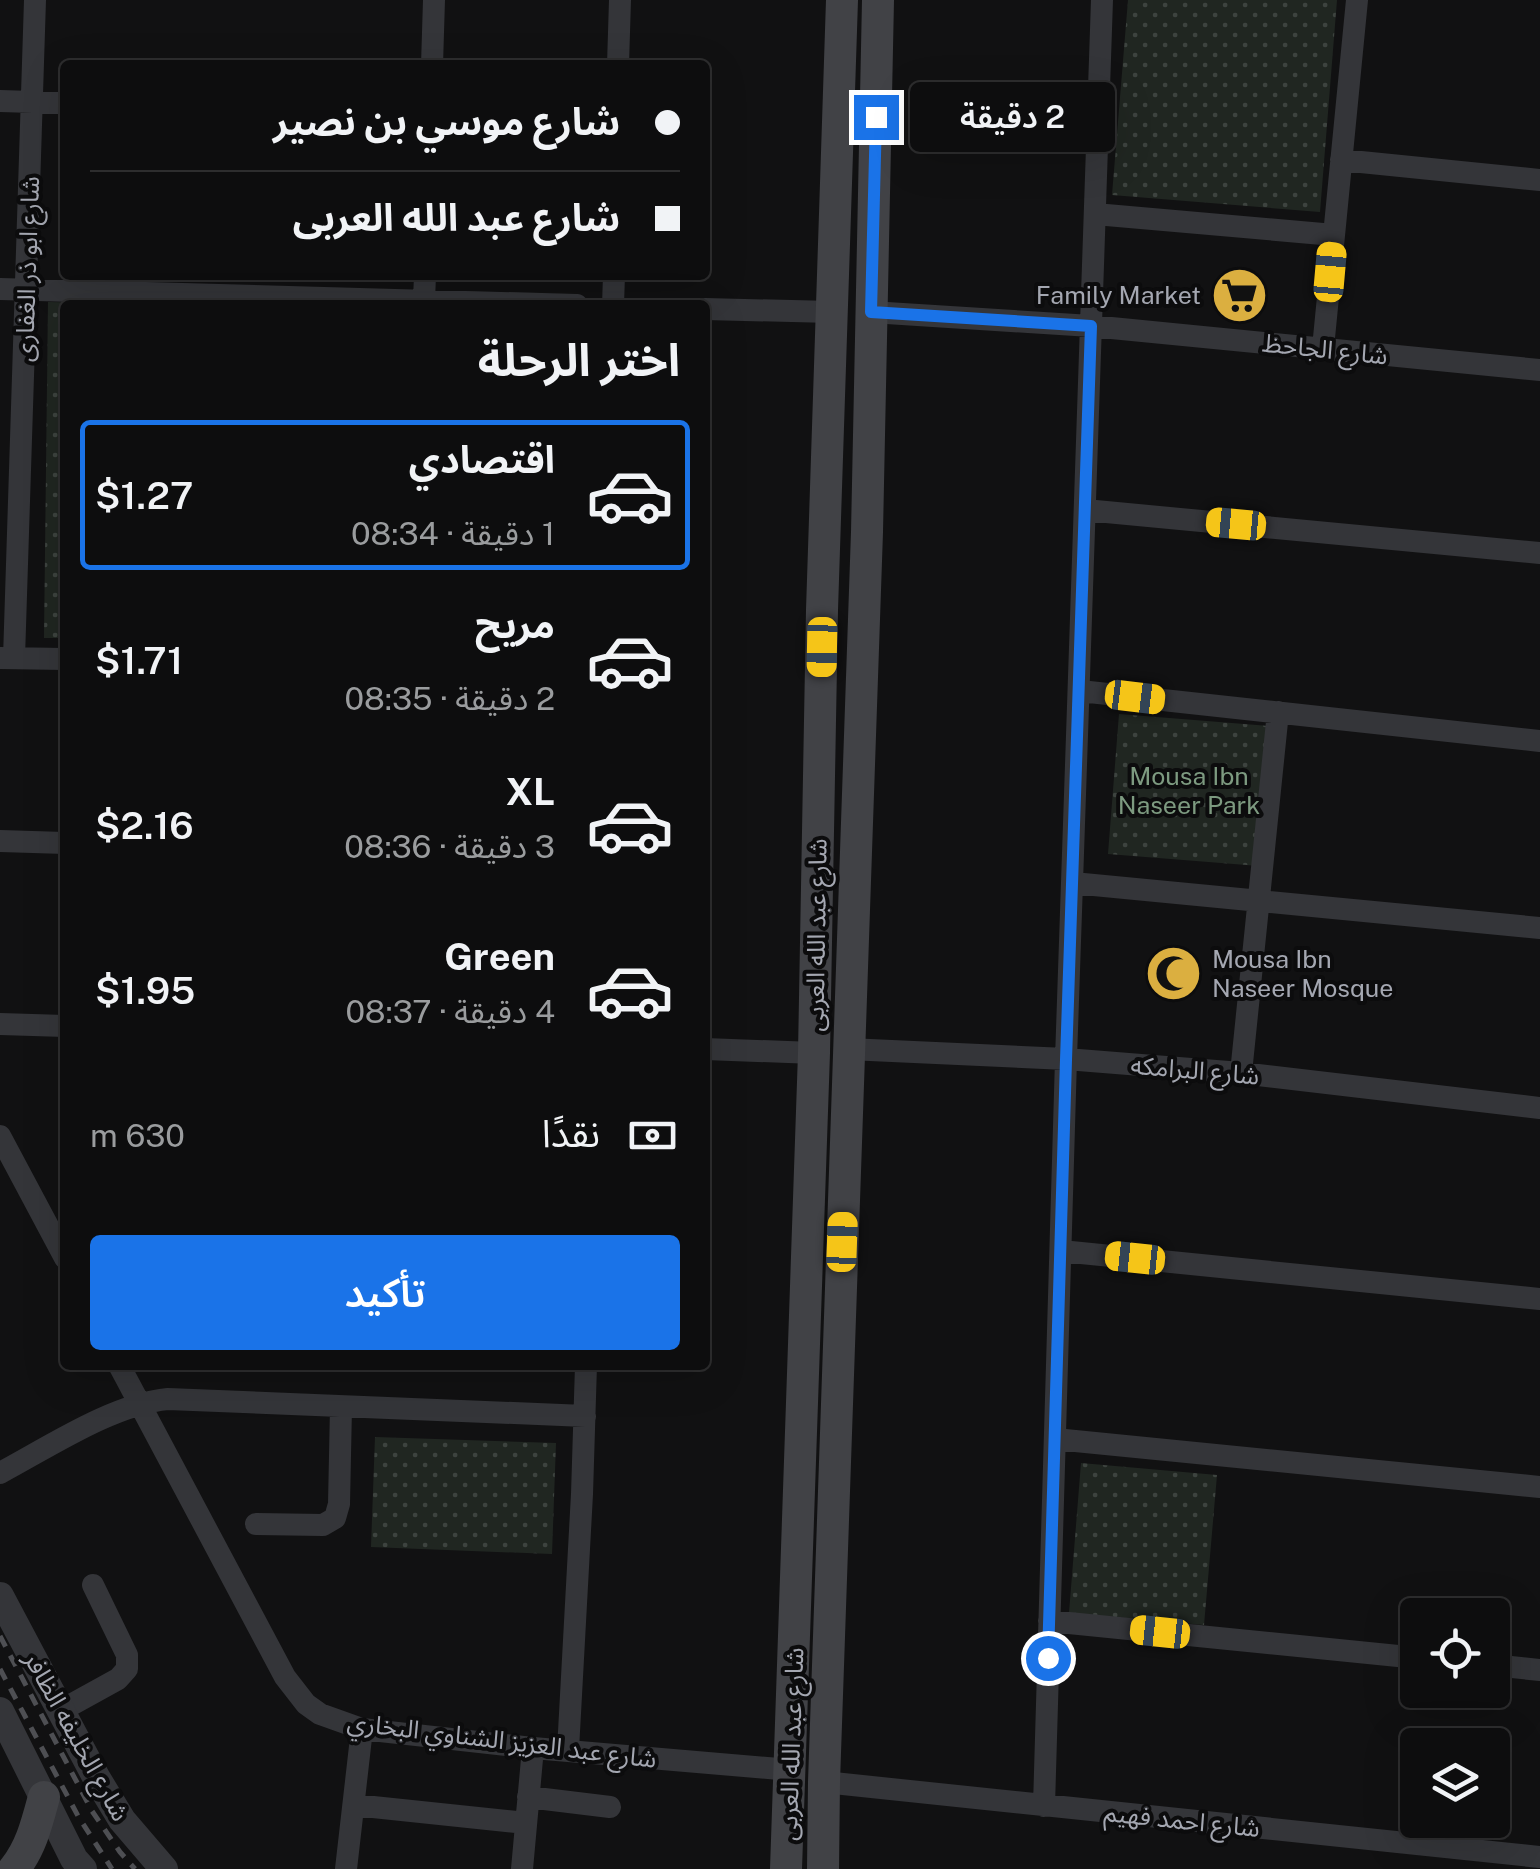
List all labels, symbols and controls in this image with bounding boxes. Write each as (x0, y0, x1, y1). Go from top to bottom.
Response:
callout: 2 دقيقة (911, 82, 1116, 152)
route end (854, 95, 899, 140)
text: 2 دقيقة (960, 98, 1065, 135)
text: شارع موسي بن نصير (273, 99, 620, 144)
street label: شارع ابو ذر الغفارى (9, 176, 49, 363)
text: شارع عبد الله العربى (293, 195, 620, 240)
car (1312, 241, 1348, 303)
supermarket icon: Family Market (1210, 265, 1270, 325)
place label: Family Market (1036, 280, 1201, 310)
street label: شارع الجاحظ (1260, 327, 1389, 374)
text: اختر الرحلة (478, 333, 680, 386)
text: اقتصادي (409, 437, 555, 482)
icon: car (585, 450, 675, 540)
text: $1.27 (95, 473, 193, 518)
car (1205, 506, 1267, 542)
text: 1 دقيقة · 08:34 (351, 515, 555, 552)
text: مريح (475, 602, 555, 647)
icon: car (585, 615, 675, 705)
car (806, 617, 838, 677)
text: $1.71 (95, 638, 183, 683)
car (1103, 678, 1167, 716)
text: 2 دقيقة · 08:35 (345, 680, 555, 717)
park label: Mousa Ibn Naseer Park (1118, 761, 1260, 820)
text: XL (506, 769, 555, 814)
icon: car (585, 780, 675, 870)
text: $2.16 (95, 803, 194, 848)
text: 3 دقيقة · 08:36 (344, 828, 555, 865)
street label: شارع عبد الله العربى (799, 838, 837, 1032)
text: Green (444, 934, 555, 979)
mosque icon: Mousa Ibn Naseer Mosque (1143, 943, 1203, 1003)
place label: Mousa Ibn Naseer Mosque (1212, 944, 1394, 1003)
icon: car (585, 945, 675, 1035)
text: $1.95 (95, 968, 195, 1013)
text: 4 دقيقة · 08:37 (345, 993, 555, 1030)
street label: شارع البرامكه (1129, 1049, 1261, 1095)
icon: cash (625, 1108, 680, 1163)
text: نقدًا (542, 1111, 600, 1156)
text: 630 m (90, 1117, 185, 1154)
car (826, 1211, 858, 1273)
button: تأكيد (90, 1235, 680, 1350)
car (1104, 1240, 1166, 1276)
map controls (1400, 1598, 1510, 1838)
button: locate (1400, 1598, 1510, 1708)
car (1129, 1614, 1191, 1650)
route start (1026, 1636, 1071, 1681)
street label: شارع الخليفه الظافر (14, 1645, 136, 1828)
street label: شارع عبد الله العربى (773, 1647, 813, 1841)
street label: شارع عبد العزيز الشناوي البخاري (345, 1706, 658, 1779)
button: layers (1400, 1728, 1510, 1838)
street label: شارع احمد فهيم (1102, 1797, 1261, 1848)

